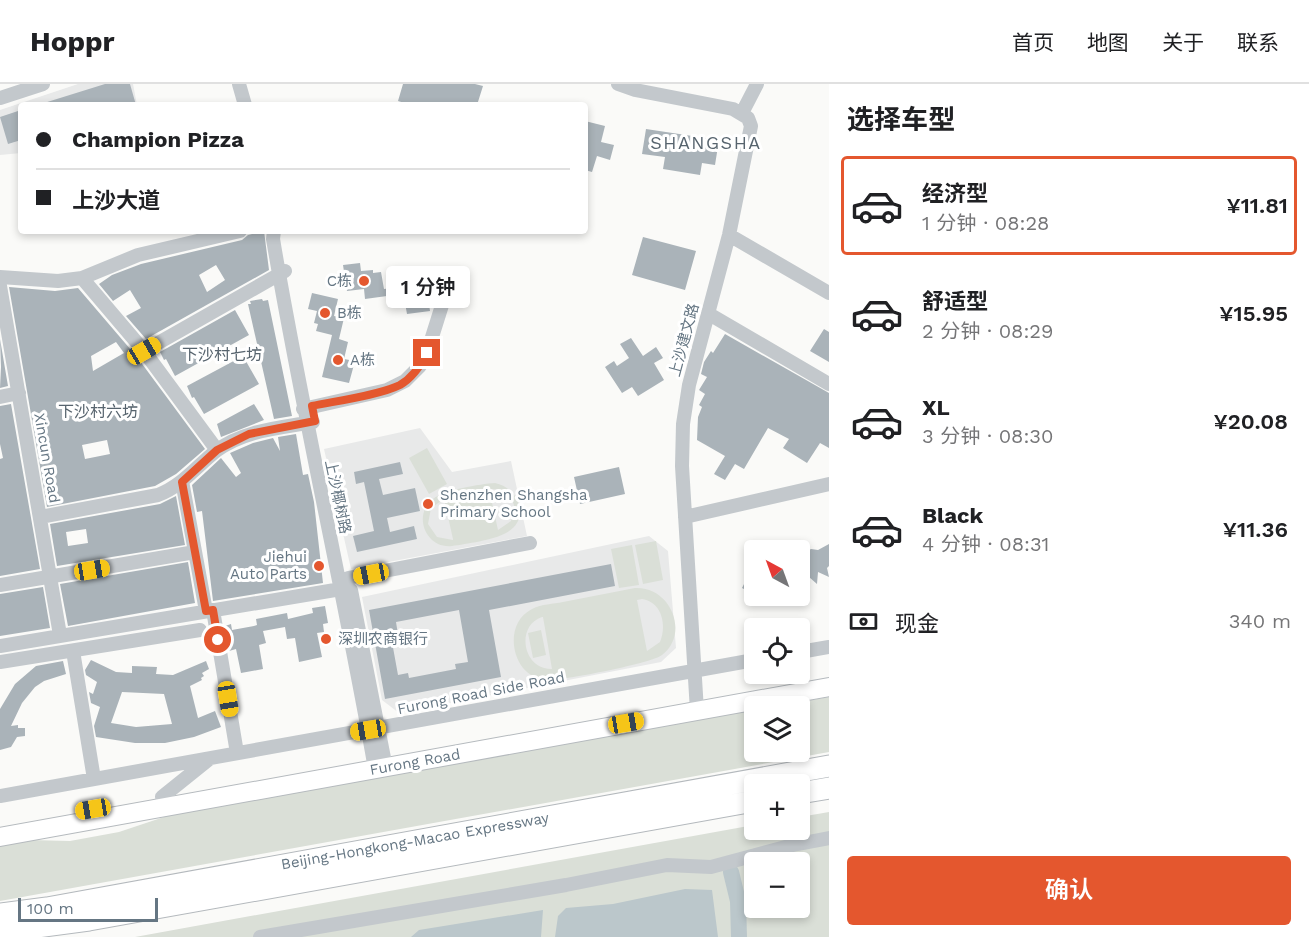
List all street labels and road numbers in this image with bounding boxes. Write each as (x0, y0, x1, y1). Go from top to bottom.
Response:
street label: 上沙建文路 (666, 301, 702, 379)
street label: Xincun Road (30, 412, 64, 504)
street label: 上沙椰树路 (321, 458, 355, 536)
street label: Furong Road Side Road (396, 668, 566, 718)
street label: Furong Road (368, 745, 462, 779)
street label: Beijing-Hongkong-Macao Expressway (280, 808, 551, 873)

